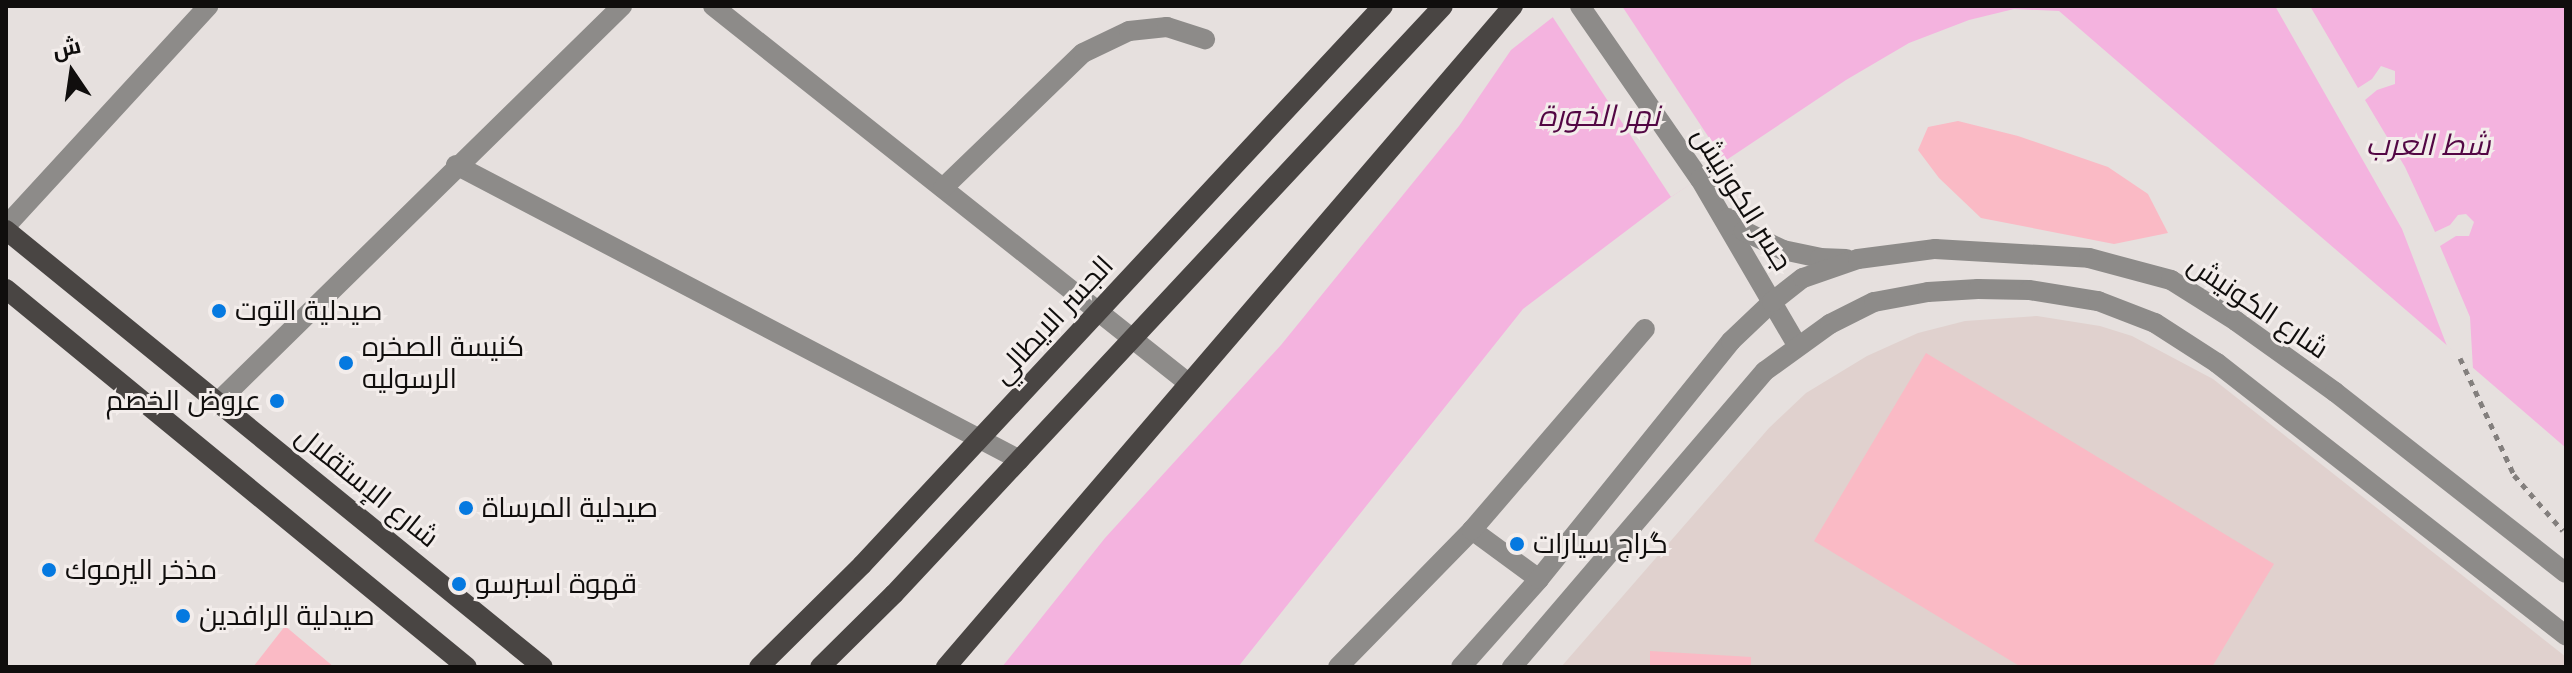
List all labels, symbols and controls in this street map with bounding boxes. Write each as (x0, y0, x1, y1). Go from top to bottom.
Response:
north arrow (32, 32, 112, 112)
text: ش (50, 33, 83, 64)
water label: نهر الخورة (1538, 99, 1660, 135)
street label: جسر الكورنيش (1685, 121, 1799, 277)
water label: شط العرب (2366, 128, 2490, 164)
street label: شارع الكونيش (2181, 248, 2335, 366)
street label: الجسر الايطالي (985, 249, 1121, 391)
place label: صيدلية التوت (235, 294, 382, 328)
marker: صيدلية التوت (210, 302, 228, 320)
place label: كنيسة الصخره الرسوليه (362, 330, 524, 396)
marker: كنيسة الصخره الرسوليه (337, 354, 355, 372)
place label: عروض الخصم (106, 384, 261, 418)
marker: عروض الخصم (268, 392, 286, 410)
street label: شارع الإستقلال (289, 419, 445, 555)
place label: صيدلية المرساة (482, 491, 658, 525)
marker: صيدلية المرساة (457, 499, 475, 517)
place label: گراج سيارات (1533, 527, 1668, 561)
marker: گراج سيارات (1508, 535, 1526, 553)
place label: مذخر اليرموك (65, 553, 217, 587)
marker: مذخر اليرموك (40, 561, 58, 579)
place label: قهوة اسبرسو (475, 567, 637, 601)
marker: قهوة اسبرسو (450, 575, 468, 593)
place label: صيدلية الرافدين (199, 599, 375, 633)
marker: صيدلية الرافدين (174, 607, 192, 625)

